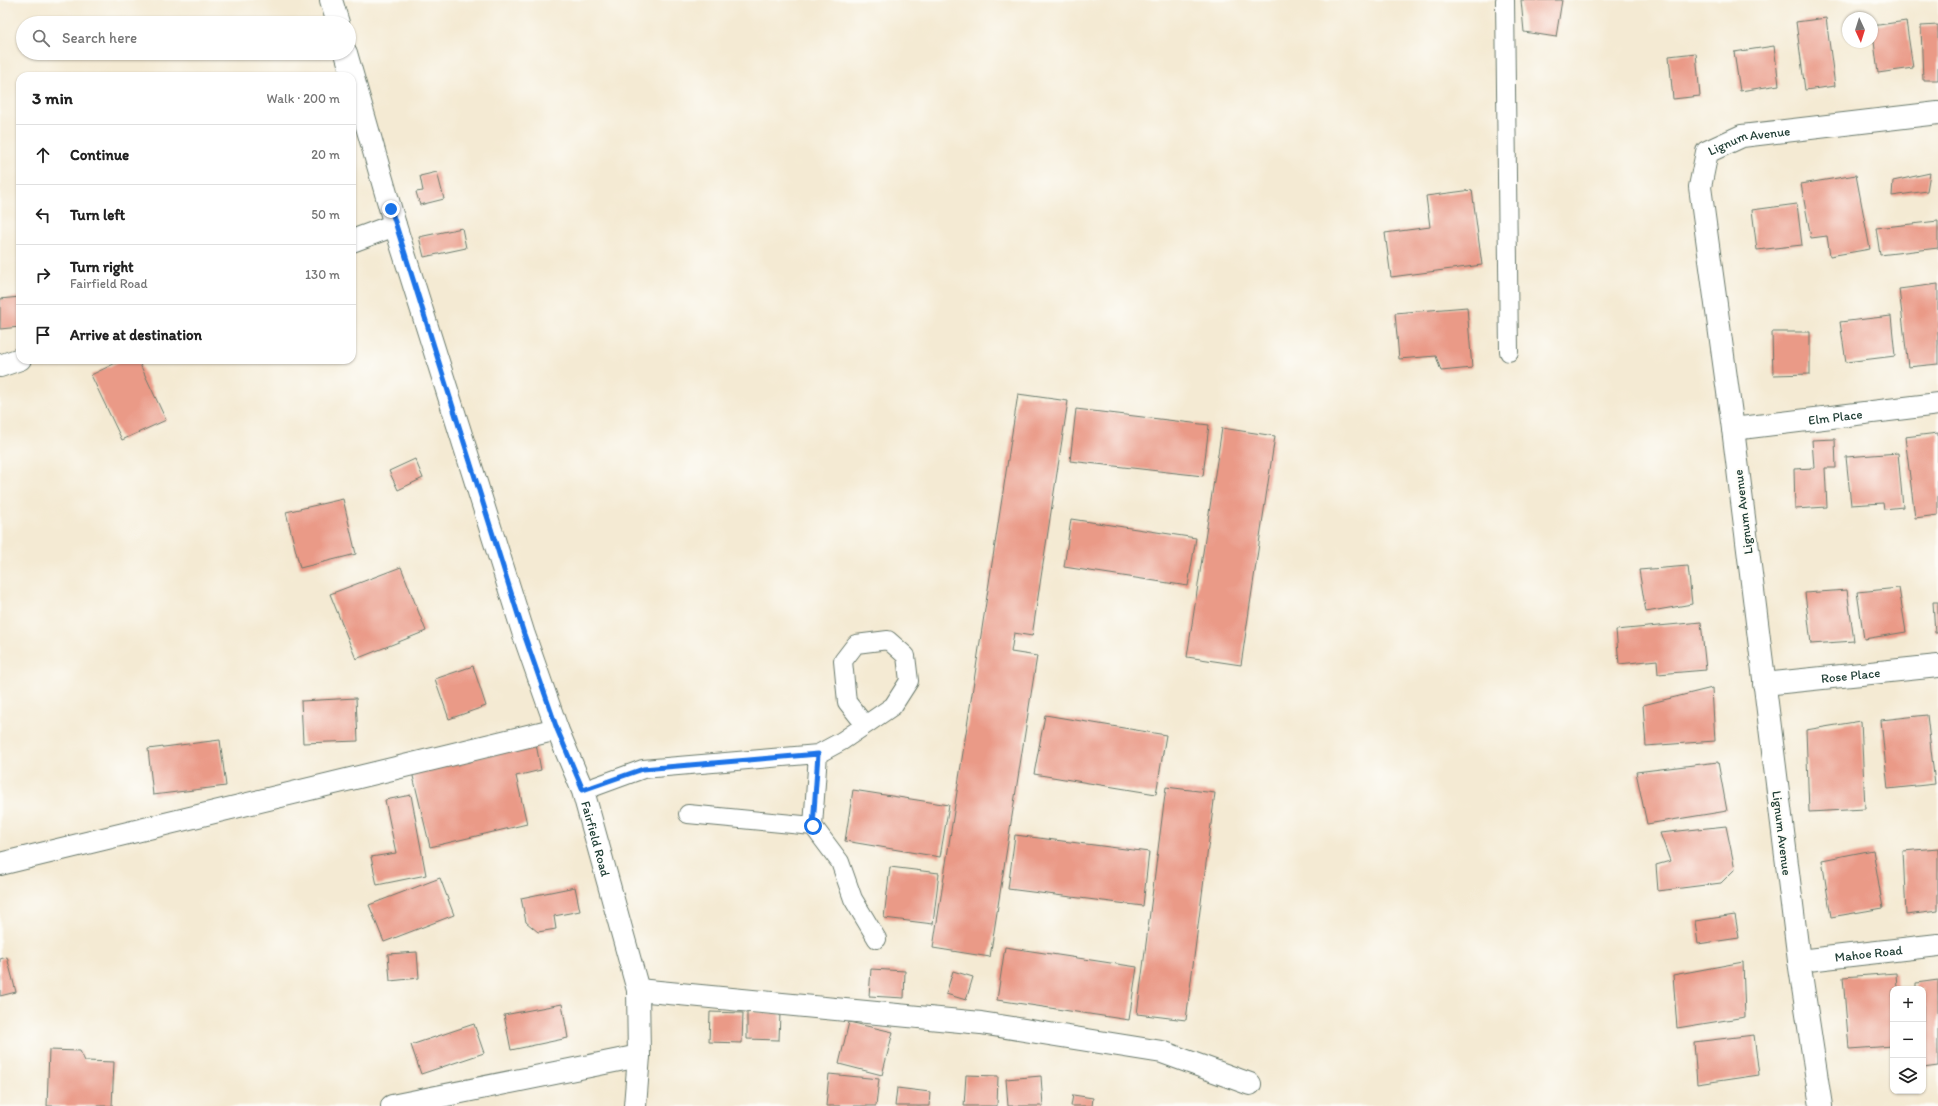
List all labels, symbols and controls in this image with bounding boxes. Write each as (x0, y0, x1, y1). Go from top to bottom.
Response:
north arrow (1842, 12, 1878, 48)
search box (16, 16, 356, 60)
icon: search (30, 27, 52, 49)
text: Search here (62, 29, 137, 47)
text: 3 min (32, 88, 73, 108)
text: Walk · 200 m (267, 91, 340, 106)
street label: Lignum Avenue (1705, 123, 1791, 158)
icon: ahead (32, 144, 54, 166)
text: Continue (70, 146, 129, 164)
text: 20 m (311, 147, 340, 162)
route end (382, 200, 400, 218)
icon: left (32, 204, 54, 226)
text: Turn left (70, 206, 125, 224)
text: 50 m (311, 207, 340, 222)
text: Turn right (70, 258, 134, 276)
icon: right (32, 264, 54, 286)
text: 130 m (305, 267, 340, 282)
text: Fairfield Road (70, 276, 148, 291)
icon: arrive (32, 324, 54, 346)
text: Arrive at destination (70, 326, 202, 344)
street label: Elm Place (1807, 406, 1863, 427)
street label: Lignum Avenue (1730, 469, 1756, 555)
street label: Rose Place (1820, 665, 1881, 686)
street label: Lignum Avenue (1769, 790, 1795, 876)
street label: Fairfield Road (579, 799, 614, 878)
route start (804, 817, 822, 835)
street label: Mahoe Road (1834, 942, 1903, 964)
map controls (1890, 986, 1926, 1094)
button: + (1890, 986, 1926, 1022)
button: − (1890, 1022, 1926, 1058)
button: layers (1890, 1058, 1926, 1094)

